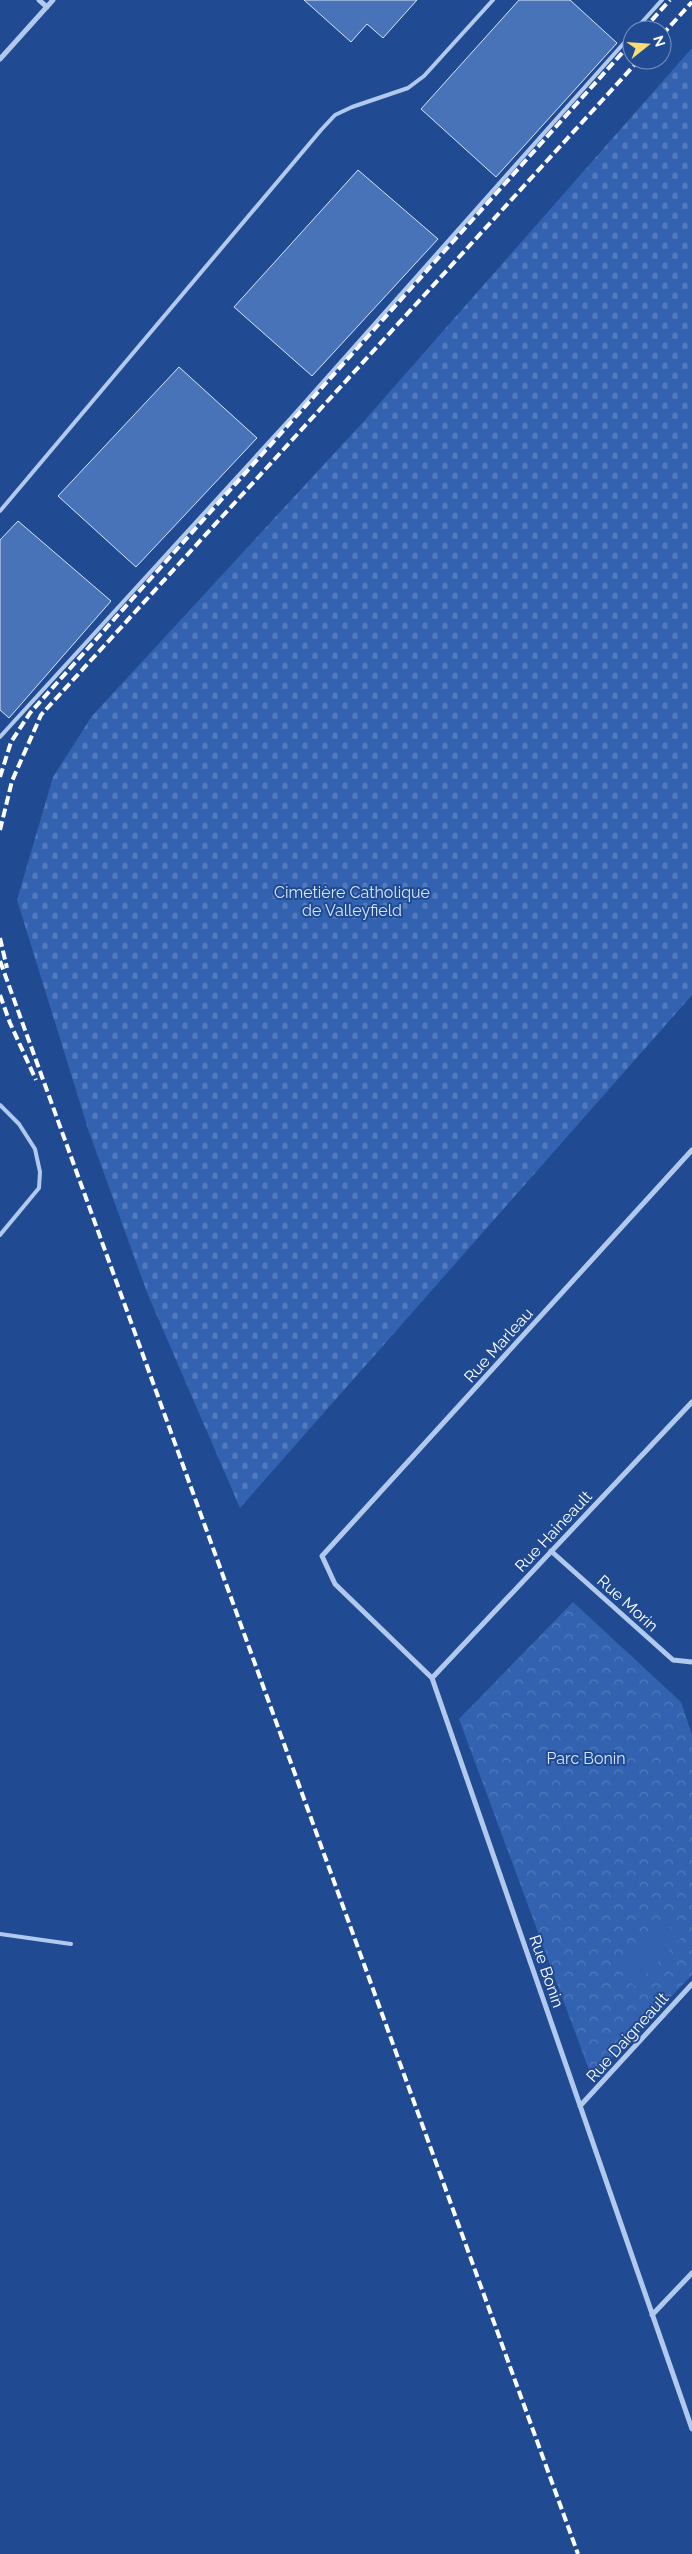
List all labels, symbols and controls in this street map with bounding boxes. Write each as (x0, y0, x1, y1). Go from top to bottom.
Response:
north arrow (622, 20, 672, 70)
text: N (650, 34, 669, 49)
park label: Cimetière Catholique de Valleyfield (274, 883, 430, 920)
street label: Rue Marleau (460, 1304, 537, 1386)
street label: Rue Haineault (511, 1486, 596, 1576)
street label: Rue Morin (593, 1571, 662, 1636)
park label: Parc Bonin (546, 1749, 626, 1768)
street label: Rue Bonin (525, 1932, 568, 2010)
street label: Rue Daigneault (582, 1988, 673, 2086)

